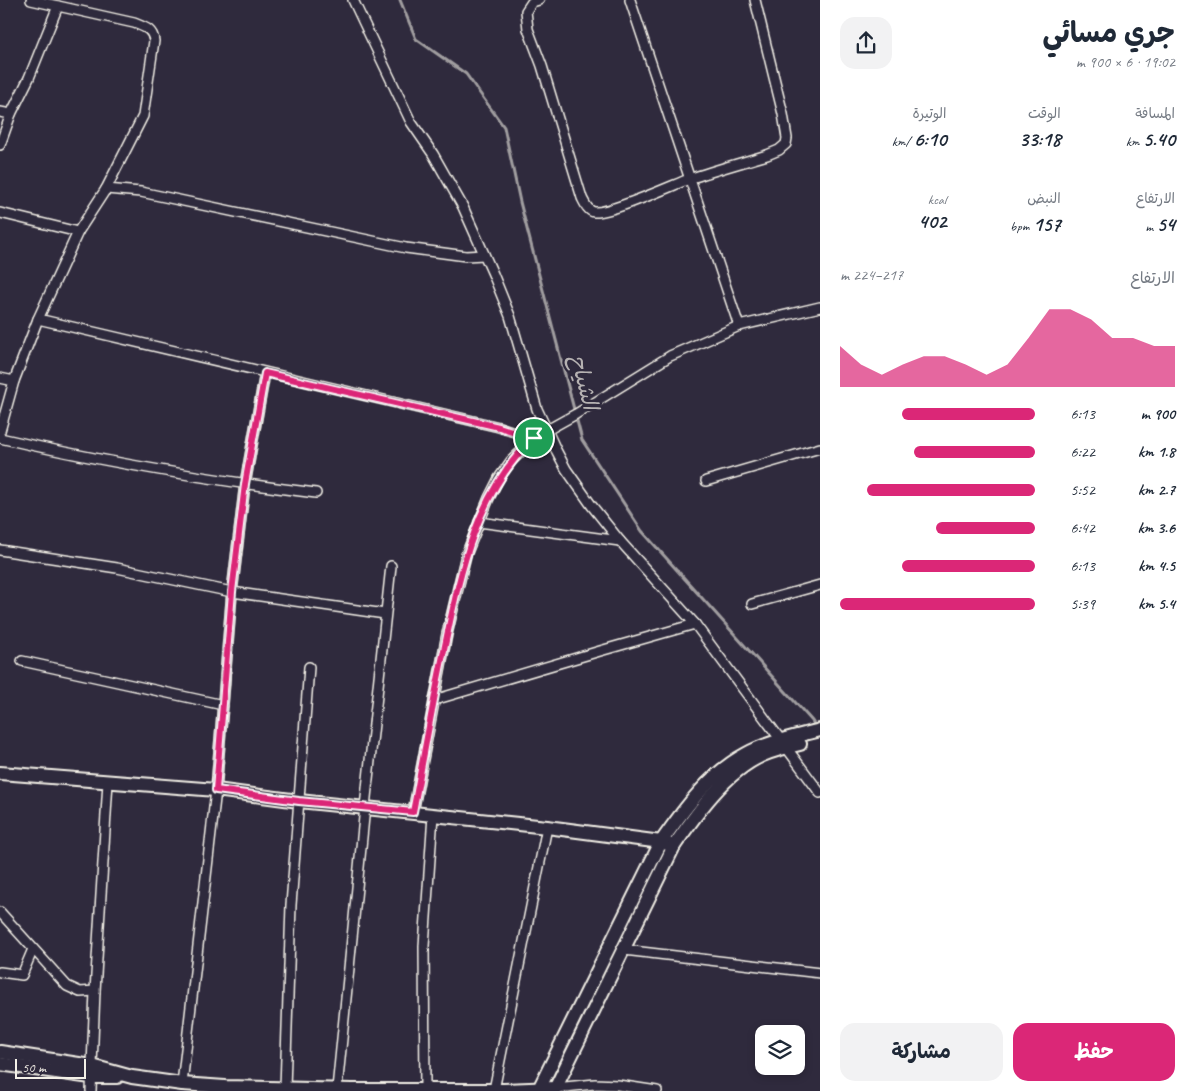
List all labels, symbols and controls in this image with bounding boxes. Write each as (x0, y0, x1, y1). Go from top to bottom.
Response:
text: جري مسائي (1042, 15, 1175, 50)
button: share (840, 17, 892, 69)
text: 19:02 · 6 × 900 m (1076, 52, 1175, 72)
text: الوتيرة (913, 105, 946, 122)
text: الوقت (1028, 105, 1061, 122)
text: المسافة (1135, 105, 1175, 122)
text: 6:10 (913, 126, 946, 152)
text: 33:18 (1019, 126, 1061, 152)
text: 5.40 (1143, 126, 1175, 152)
text: /km (892, 133, 913, 150)
text: km (1126, 133, 1143, 150)
text: النبض (1027, 190, 1061, 207)
text: الارتفاع (1136, 190, 1175, 207)
text: kcal (928, 191, 946, 208)
text: 402 (918, 208, 946, 234)
text: 157 (1033, 211, 1061, 237)
text: 54 (1156, 211, 1175, 237)
text: bpm (1010, 218, 1033, 235)
text: m (1145, 218, 1156, 235)
text: 217–224 m (840, 265, 903, 285)
text: الارتفاع (1130, 268, 1175, 288)
water label: الشياح (563, 352, 605, 415)
text: 6:13 (1070, 404, 1095, 424)
text: 900 m (1141, 404, 1175, 424)
pin (513, 417, 555, 459)
icon: arrive (520, 424, 548, 452)
text: 6:22 (1070, 442, 1095, 462)
text: 1.8 km (1138, 442, 1175, 462)
text: 5:52 (1070, 480, 1095, 500)
text: 2.7 km (1138, 480, 1175, 500)
text: 6:42 (1070, 518, 1095, 538)
text: 3.6 km (1137, 518, 1175, 538)
text: 6:13 (1070, 556, 1095, 576)
text: 4.5 km (1138, 556, 1175, 576)
text: 5:39 (1070, 594, 1095, 614)
text: 5.4 km (1138, 594, 1175, 614)
button: مشاركة (840, 1023, 1003, 1081)
button: حفظ (1013, 1023, 1175, 1081)
map controls (755, 1025, 805, 1075)
button: layers (755, 1025, 805, 1075)
scale bar (15, 1056, 86, 1079)
text: 50 m (22, 1059, 46, 1076)

